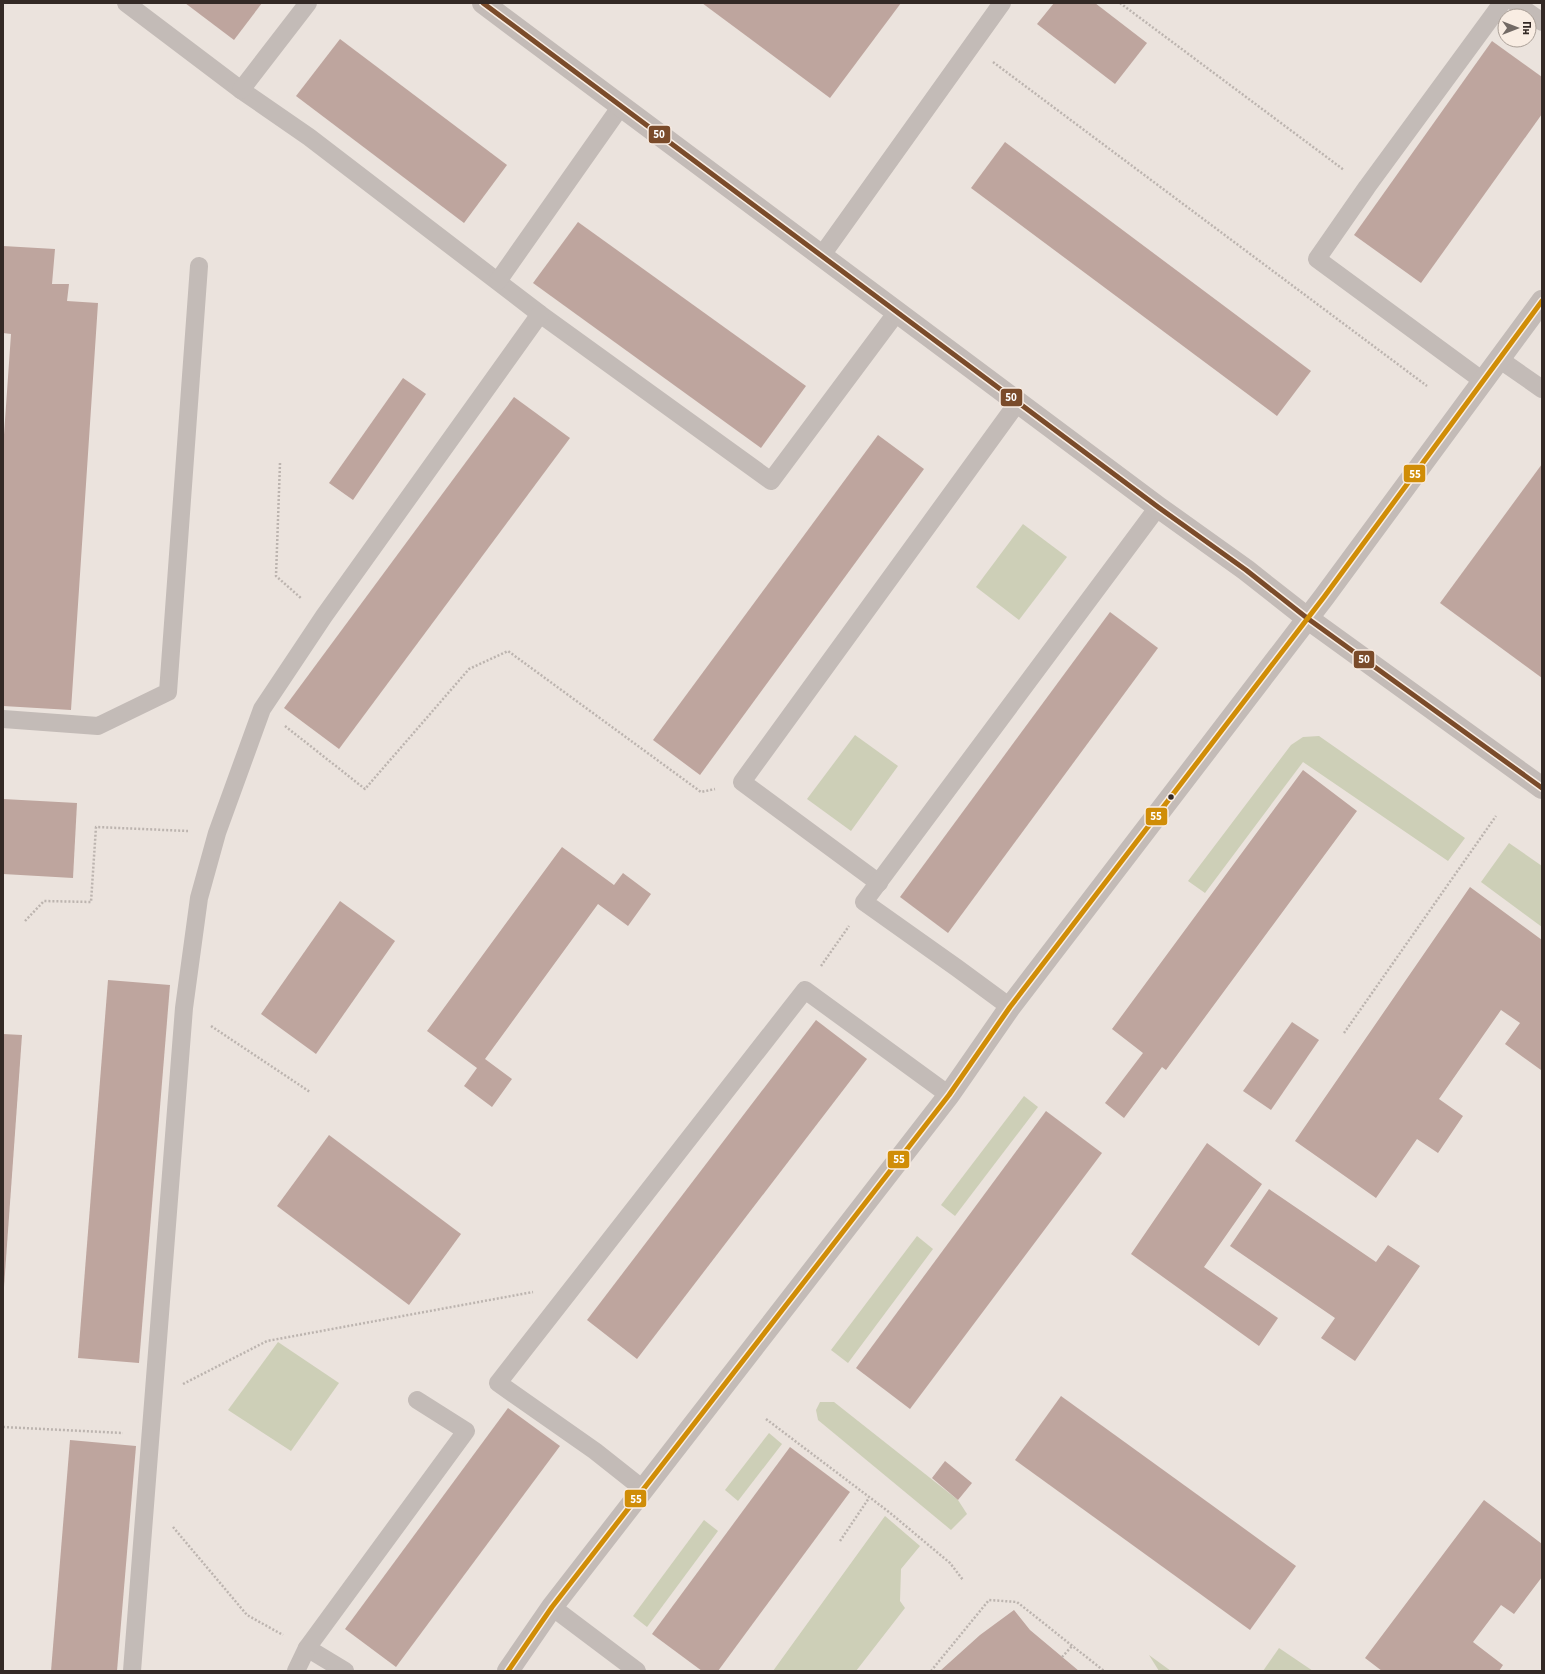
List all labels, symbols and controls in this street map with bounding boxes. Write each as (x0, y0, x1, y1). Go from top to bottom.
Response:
north arrow (1497, 8, 1537, 48)
text: Пн (1519, 21, 1534, 35)
line badge: 50 (648, 125, 671, 144)
text: 50 (653, 127, 665, 142)
line badge: 50 (1000, 388, 1023, 407)
text: 50 (1005, 390, 1017, 405)
line badge: 55 (1403, 464, 1426, 483)
text: 55 (1409, 467, 1421, 482)
line badge: 50 (1353, 650, 1375, 669)
text: 50 (1358, 652, 1370, 667)
unlabelled marker (1166, 792, 1176, 802)
line badge: 55 (1145, 807, 1168, 826)
text: 55 (1150, 809, 1162, 824)
line badge: 55 (887, 1150, 910, 1169)
text: 55 (893, 1152, 905, 1167)
line badge: 55 (624, 1489, 647, 1508)
text: 55 (630, 1492, 642, 1507)

